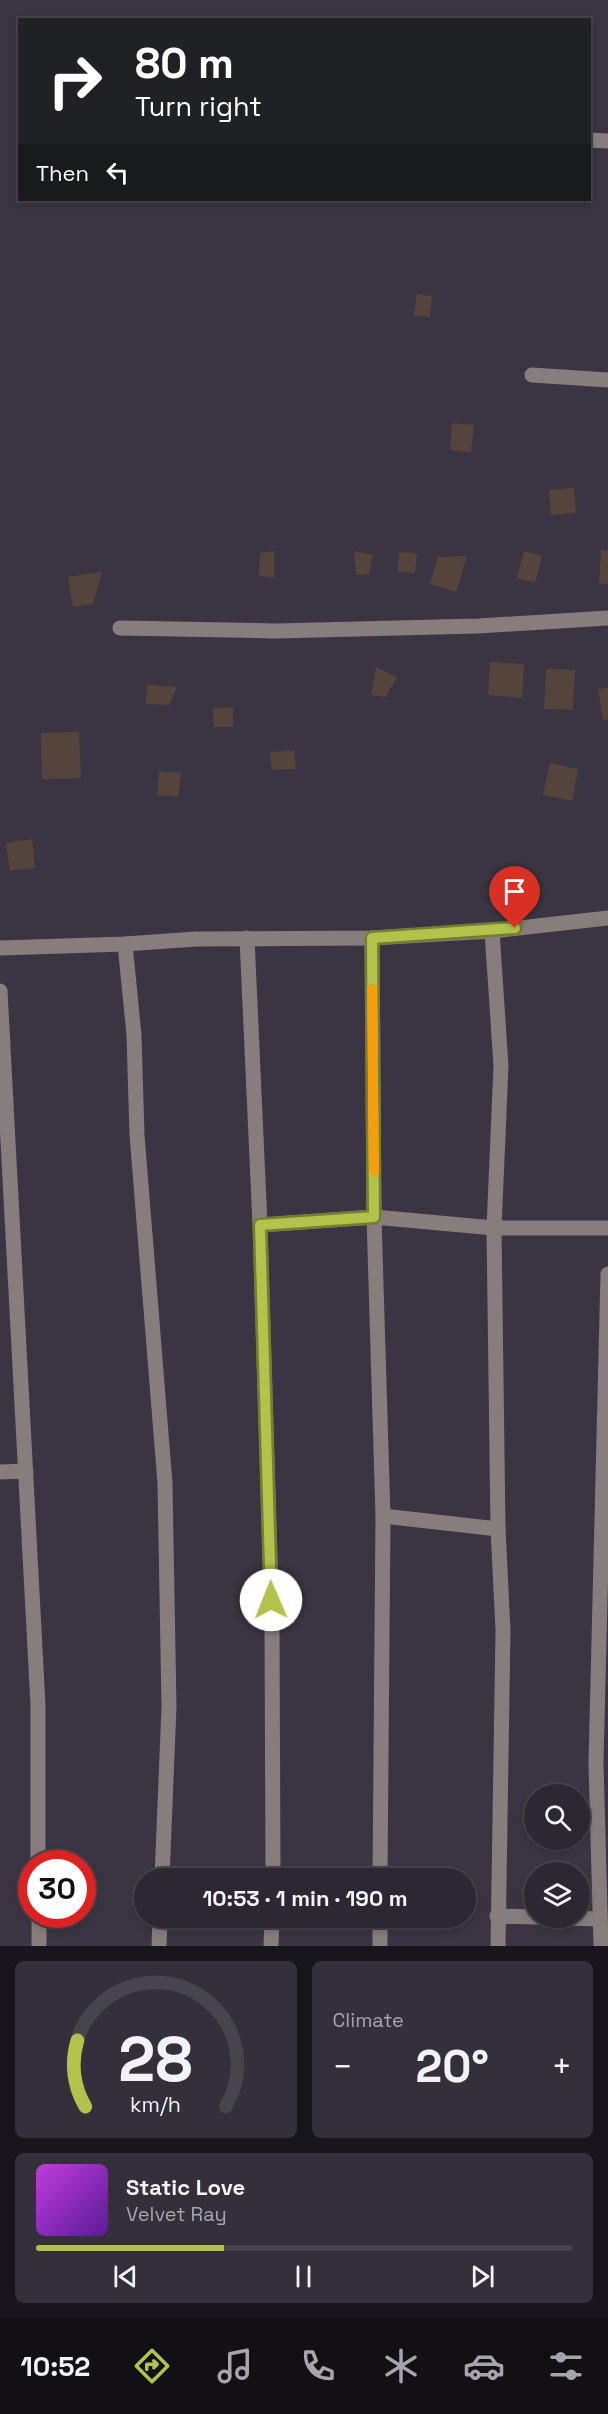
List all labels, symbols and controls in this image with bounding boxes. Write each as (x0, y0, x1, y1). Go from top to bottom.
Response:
text: 80 m (135, 37, 234, 90)
icon: right (36, 42, 114, 120)
text: Turn right (135, 89, 262, 124)
icon: left (101, 156, 134, 189)
text: Then (36, 159, 89, 187)
pin (489, 866, 540, 928)
icon: arrive (498, 875, 531, 908)
position arrow (239, 1568, 303, 1632)
map controls (524, 1784, 590, 1928)
button: search (524, 1784, 590, 1850)
speed limit sign: 30 (18, 1850, 96, 1928)
button: layers (524, 1862, 590, 1928)
text: 10:53 · 1 min · 190 m (202, 1884, 408, 1912)
text: Climate (333, 2007, 404, 2033)
text: 28 (118, 2020, 193, 2099)
text: 20° (415, 2038, 489, 2095)
text: − (333, 2046, 353, 2088)
text: + (552, 2046, 572, 2088)
text: km/h (130, 2091, 181, 2118)
text: Static Love (126, 2173, 245, 2201)
text: Velvet Ray (126, 2201, 227, 2227)
icon: previous (109, 2260, 142, 2293)
icon: pause (287, 2260, 320, 2293)
icon: next (466, 2260, 499, 2293)
icon: directions (131, 2345, 173, 2387)
icon: music (214, 2345, 256, 2387)
icon: phone (297, 2345, 339, 2387)
icon: climate (380, 2345, 422, 2387)
icon: car (463, 2345, 505, 2387)
icon: filters (545, 2345, 587, 2387)
text: 10:52 (20, 2349, 90, 2384)

